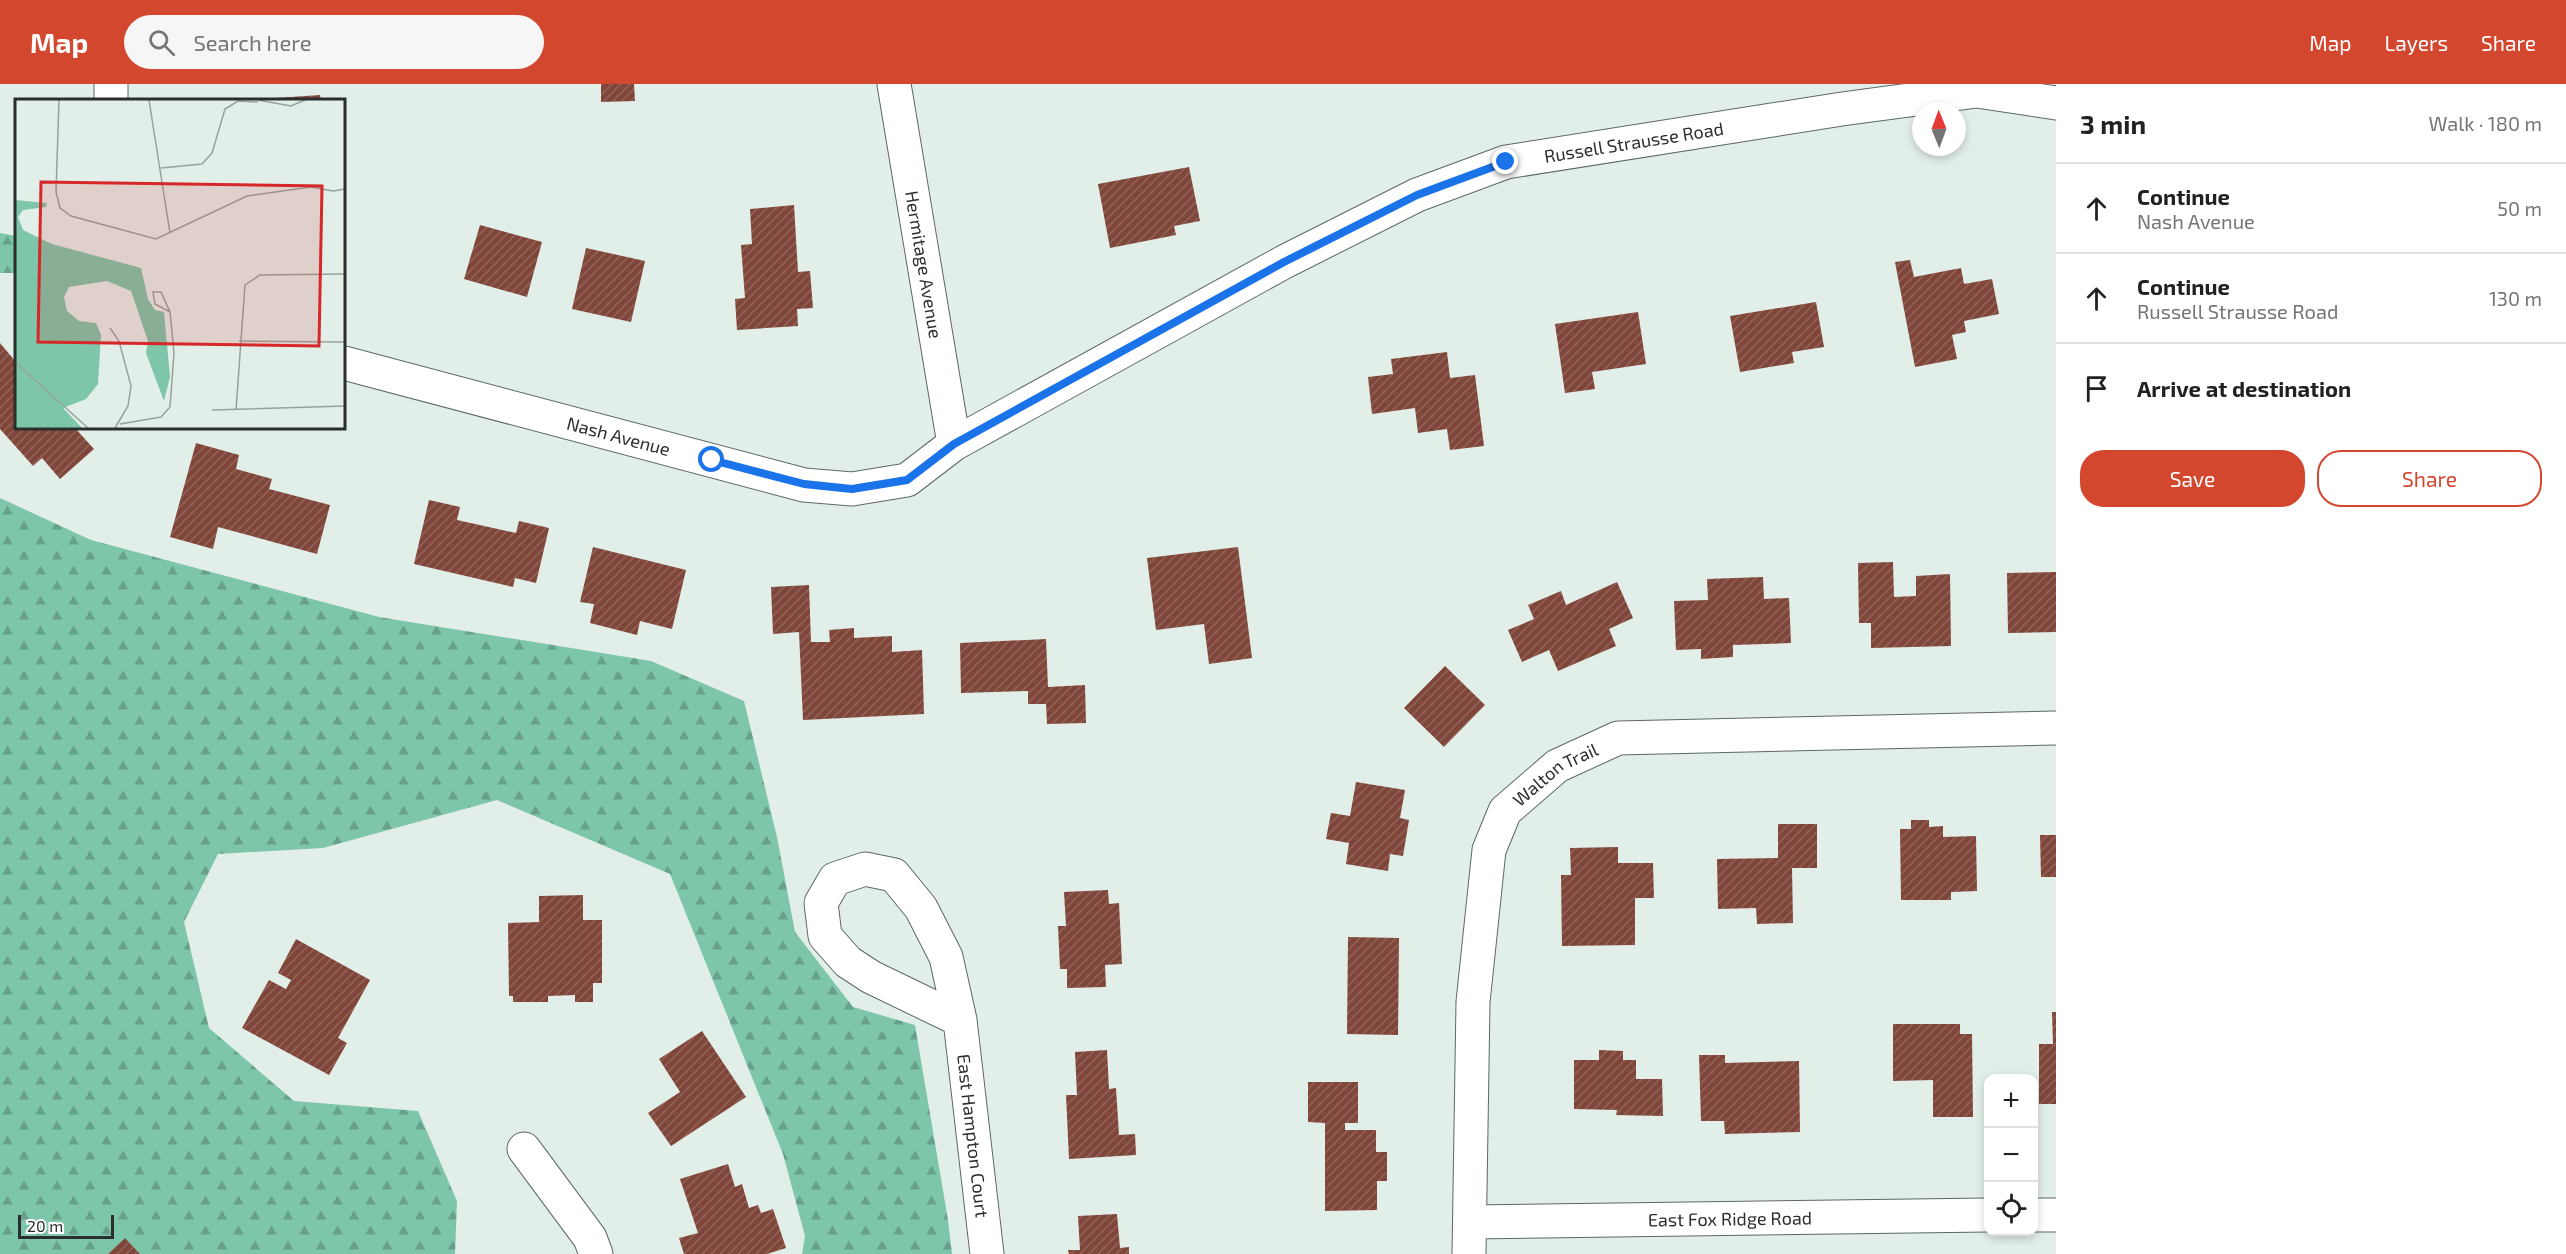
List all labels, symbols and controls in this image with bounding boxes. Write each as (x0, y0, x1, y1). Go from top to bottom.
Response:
search box (124, 15, 544, 69)
text: Map (30, 25, 88, 59)
icon: search (145, 26, 178, 59)
text: Search here (193, 29, 312, 55)
text: Map (2309, 30, 2351, 55)
text: Layers (2384, 30, 2448, 55)
text: Share (2481, 30, 2536, 55)
inset map (15, 99, 345, 429)
north arrow (1912, 102, 1966, 156)
text: 3 min (2080, 108, 2146, 139)
text: Walk · 180 m (2429, 111, 2542, 135)
street label: Russell Strausse Road (1542, 117, 1725, 167)
route end (1492, 148, 1518, 174)
text: Continue (2137, 183, 2230, 209)
street label: Hermitage Avenue (901, 189, 947, 340)
icon: ahead (2080, 192, 2113, 225)
text: 50 m (2497, 196, 2542, 220)
text: Nash Avenue (2137, 209, 2255, 233)
text: Continue (2137, 273, 2230, 299)
icon: ahead (2080, 282, 2113, 315)
text: 130 m (2489, 286, 2542, 310)
text: Russell Strausse Road (2137, 299, 2338, 323)
icon: arrive (2080, 372, 2113, 405)
text: Arrive at destination (2137, 375, 2351, 401)
street label: Nash Avenue (564, 412, 673, 460)
route start (698, 446, 724, 472)
button: Save (2080, 450, 2305, 507)
button: Share (2317, 450, 2542, 507)
street label: Walton Trail (1508, 738, 1602, 810)
street label: East Hampton Court (953, 1053, 994, 1219)
map controls (1984, 1074, 2038, 1236)
button: + (1984, 1074, 2038, 1128)
button: − (1984, 1128, 2038, 1182)
button: locate (1984, 1182, 2038, 1236)
street label: East Fox Ridge Road (1648, 1206, 1812, 1231)
scale bar (18, 1212, 114, 1240)
text: 20 m (27, 1216, 63, 1235)

